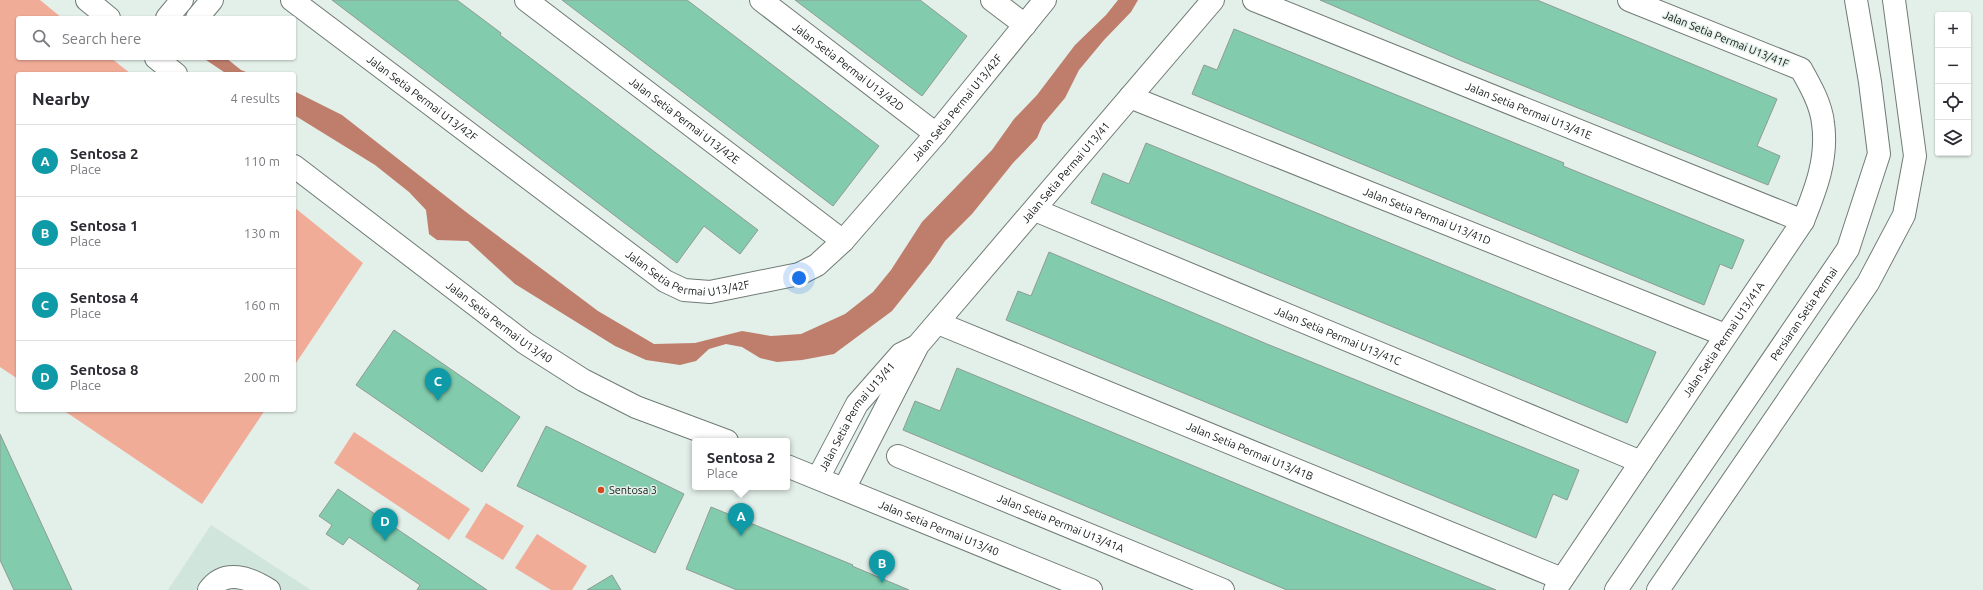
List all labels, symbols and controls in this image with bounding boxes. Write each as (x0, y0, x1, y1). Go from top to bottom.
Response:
street label: Jalan Setia Permai U13/41F (1661, 8, 1791, 70)
map controls (1935, 12, 1971, 156)
button: + (1935, 12, 1971, 48)
search box (16, 16, 296, 60)
street label: Jalan Setia Permai U13/42D (790, 21, 906, 113)
icon: search (30, 27, 52, 49)
text: Search here (62, 30, 141, 47)
button: − (1935, 48, 1971, 84)
street label: Jalan Setia Permai U13/42F (909, 52, 1005, 163)
street label: Jalan Setia Permai U13/42F (365, 53, 480, 144)
street label: Jalan Setia Permai U13/42E (627, 75, 742, 166)
street label: Jalan Setia Permai U13/41E (1464, 80, 1593, 141)
button: locate (1935, 84, 1971, 120)
text: Nearby (32, 89, 90, 108)
text: 4 results (230, 91, 280, 105)
street label: Jalan Setia Permai U13/41 (1019, 119, 1112, 225)
button: layers (1935, 120, 1971, 156)
text: Sentosa 2 (70, 145, 138, 162)
text: A (40, 154, 50, 168)
text: 110 m (244, 154, 280, 168)
text: Place (70, 162, 101, 176)
street label: Jalan Setia Permai U13/41D (1361, 185, 1493, 247)
text: Sentosa 1 (70, 217, 138, 234)
text: B (41, 226, 49, 240)
text: 130 m (244, 226, 280, 240)
text: Place (70, 234, 101, 248)
street label: Jalan Setia Permai U13/42F (624, 248, 751, 298)
street label: Persiaran Setia Permai (1768, 265, 1840, 363)
your location (789, 268, 809, 288)
street label: Jalan Setia Permai U13/40 (444, 279, 555, 365)
street label: Jalan Setia Permai U13/41A (1681, 279, 1767, 399)
text: Sentosa 4 (70, 289, 138, 306)
text: C (41, 298, 49, 312)
text: 160 m (244, 298, 280, 312)
street label: Jalan Setia Permai U13/41C (1273, 304, 1403, 368)
text: Place (70, 306, 101, 320)
street label: Jalan Setia Permai U13/41 (817, 360, 897, 473)
text: Sentosa 8 (70, 361, 138, 378)
pin: C (425, 368, 451, 401)
text: D (40, 370, 50, 384)
text: 200 m (244, 370, 280, 384)
text: Place (70, 378, 101, 392)
street label: Jalan Setia Permai U13/41B (1185, 420, 1315, 482)
popup (692, 438, 790, 490)
text: Sentosa 2 (707, 449, 775, 466)
text: Place (707, 466, 738, 480)
place label: Sentosa 3 (609, 484, 657, 496)
marker: Sentosa 3 (596, 485, 606, 495)
street label: Jalan Setia Permai U13/41A (996, 492, 1127, 555)
street label: Jalan Setia Permai U13/40 (877, 498, 1001, 558)
pin: A (728, 503, 754, 536)
pin: D (372, 508, 398, 541)
pin: B (869, 550, 895, 583)

